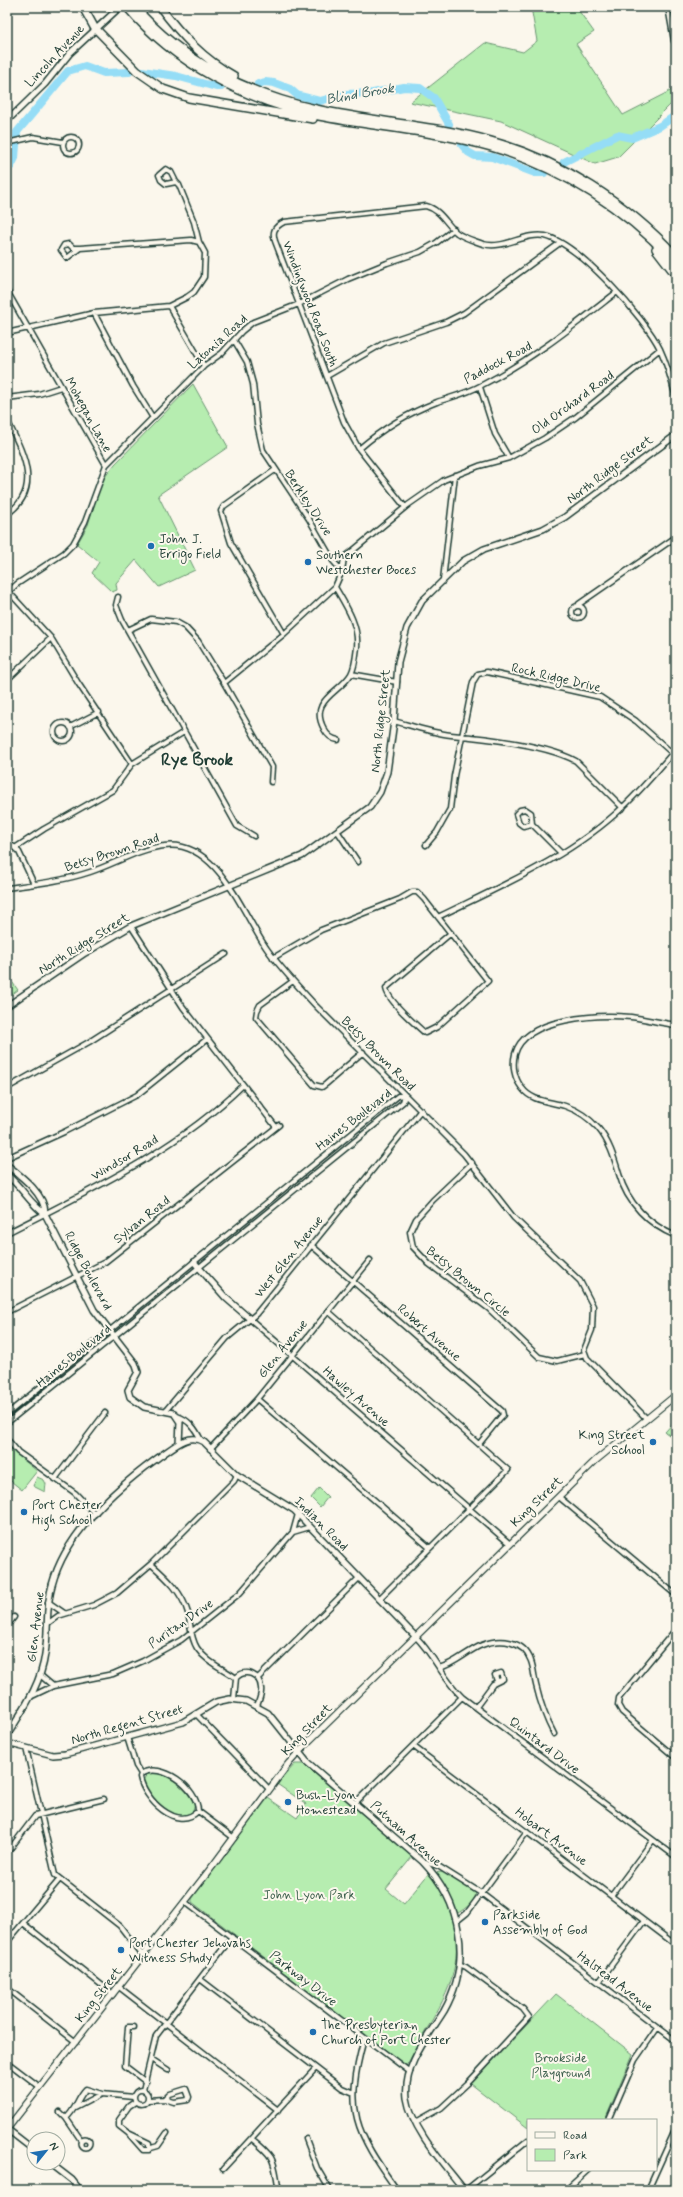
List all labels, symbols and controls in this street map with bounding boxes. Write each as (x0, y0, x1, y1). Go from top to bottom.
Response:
street label: Lincoln Avenue (21, 21, 89, 91)
water label: Blind Brook (325, 79, 396, 109)
street label: Windingwood Road South (276, 239, 342, 370)
street label: Latonia Road (185, 311, 251, 373)
street label: Paddock Road (461, 338, 535, 388)
street label: Old Orchard Road (528, 367, 618, 439)
street label: Mohegan Lane (59, 374, 116, 456)
street label: North Ridge Street (563, 432, 658, 509)
street label: Berkley Drive (280, 467, 336, 540)
place label: John J. Errigo Field (159, 531, 221, 564)
marker: John J. Errigo Field (146, 541, 156, 551)
place label: Southern Westchester Boces (316, 547, 417, 579)
marker: Southern Westchester Boces (303, 557, 313, 567)
street label: Rock Ridge Drive (509, 659, 602, 698)
street label: North Ridge Street (367, 668, 396, 774)
district label: Rye Brook (161, 749, 234, 771)
street label: Betsy Brown Road (62, 830, 162, 876)
street label: North Ridge Street (35, 909, 133, 980)
street label: Betsy Brown Road (337, 1013, 419, 1095)
street label: Haines Boulevard (313, 1085, 395, 1155)
street label: Windsor Road (88, 1131, 162, 1185)
street label: Sylvan Road (110, 1192, 174, 1248)
street label: West Glen Avenue (251, 1212, 328, 1302)
street label: Ridge Boulevard (59, 1229, 116, 1314)
street label: Betsy Brown Circle (422, 1243, 514, 1321)
street label: Robert Avenue (393, 1301, 465, 1365)
street label: Glen Avenue (254, 1316, 312, 1382)
street label: Haines Boulevard (33, 1320, 115, 1392)
street label: Hawley Avenue (319, 1363, 393, 1431)
place label: King Street School (579, 1427, 645, 1459)
marker: King Street School (648, 1437, 658, 1447)
street label: King Street (507, 1473, 568, 1532)
street label: Indian Road (290, 1493, 352, 1555)
place label: Port Chester High School (32, 1497, 103, 1531)
marker: Port Chester High School (19, 1507, 29, 1517)
street label: Glen Avenue (23, 1591, 49, 1663)
street label: Puritan Drive (145, 1595, 217, 1653)
street label: King Street (278, 1700, 337, 1761)
street label: North Regent Street (69, 1701, 186, 1751)
street label: Quintard Drive (505, 1714, 583, 1778)
place label: Bush-Lyon Homestead (296, 1787, 357, 1819)
marker: Bush-Lyon Homestead (283, 1797, 293, 1807)
street label: Putnam Avenue (367, 1797, 445, 1871)
street label: Hobart Avenue (511, 1804, 591, 1870)
park label: John Lyon Park (263, 1887, 356, 1904)
place label: Parkside Assembly of God (493, 1907, 587, 1939)
marker: Parkside Assembly of God (480, 1917, 490, 1927)
place label: Port Chester Jehovahs Witness Study (129, 1935, 251, 1967)
marker: Port Chester Jehovahs Witness Study (116, 1945, 126, 1955)
street label: Parkway Drive (266, 1947, 340, 2011)
street label: Halstead Avenue (573, 1948, 657, 2016)
street label: King Street (72, 1963, 127, 2027)
place label: The Presbyterian Church of Port Chester (321, 2017, 451, 2049)
marker: The Presbyterian Church of Port Chester (308, 2027, 318, 2037)
park label: Brookside Playground (532, 2050, 590, 2082)
legend (527, 2119, 657, 2171)
text: Road (563, 2128, 587, 2144)
north arrow (26, 2131, 66, 2171)
text: N (46, 2140, 62, 2153)
text: Park (563, 2148, 587, 2164)

